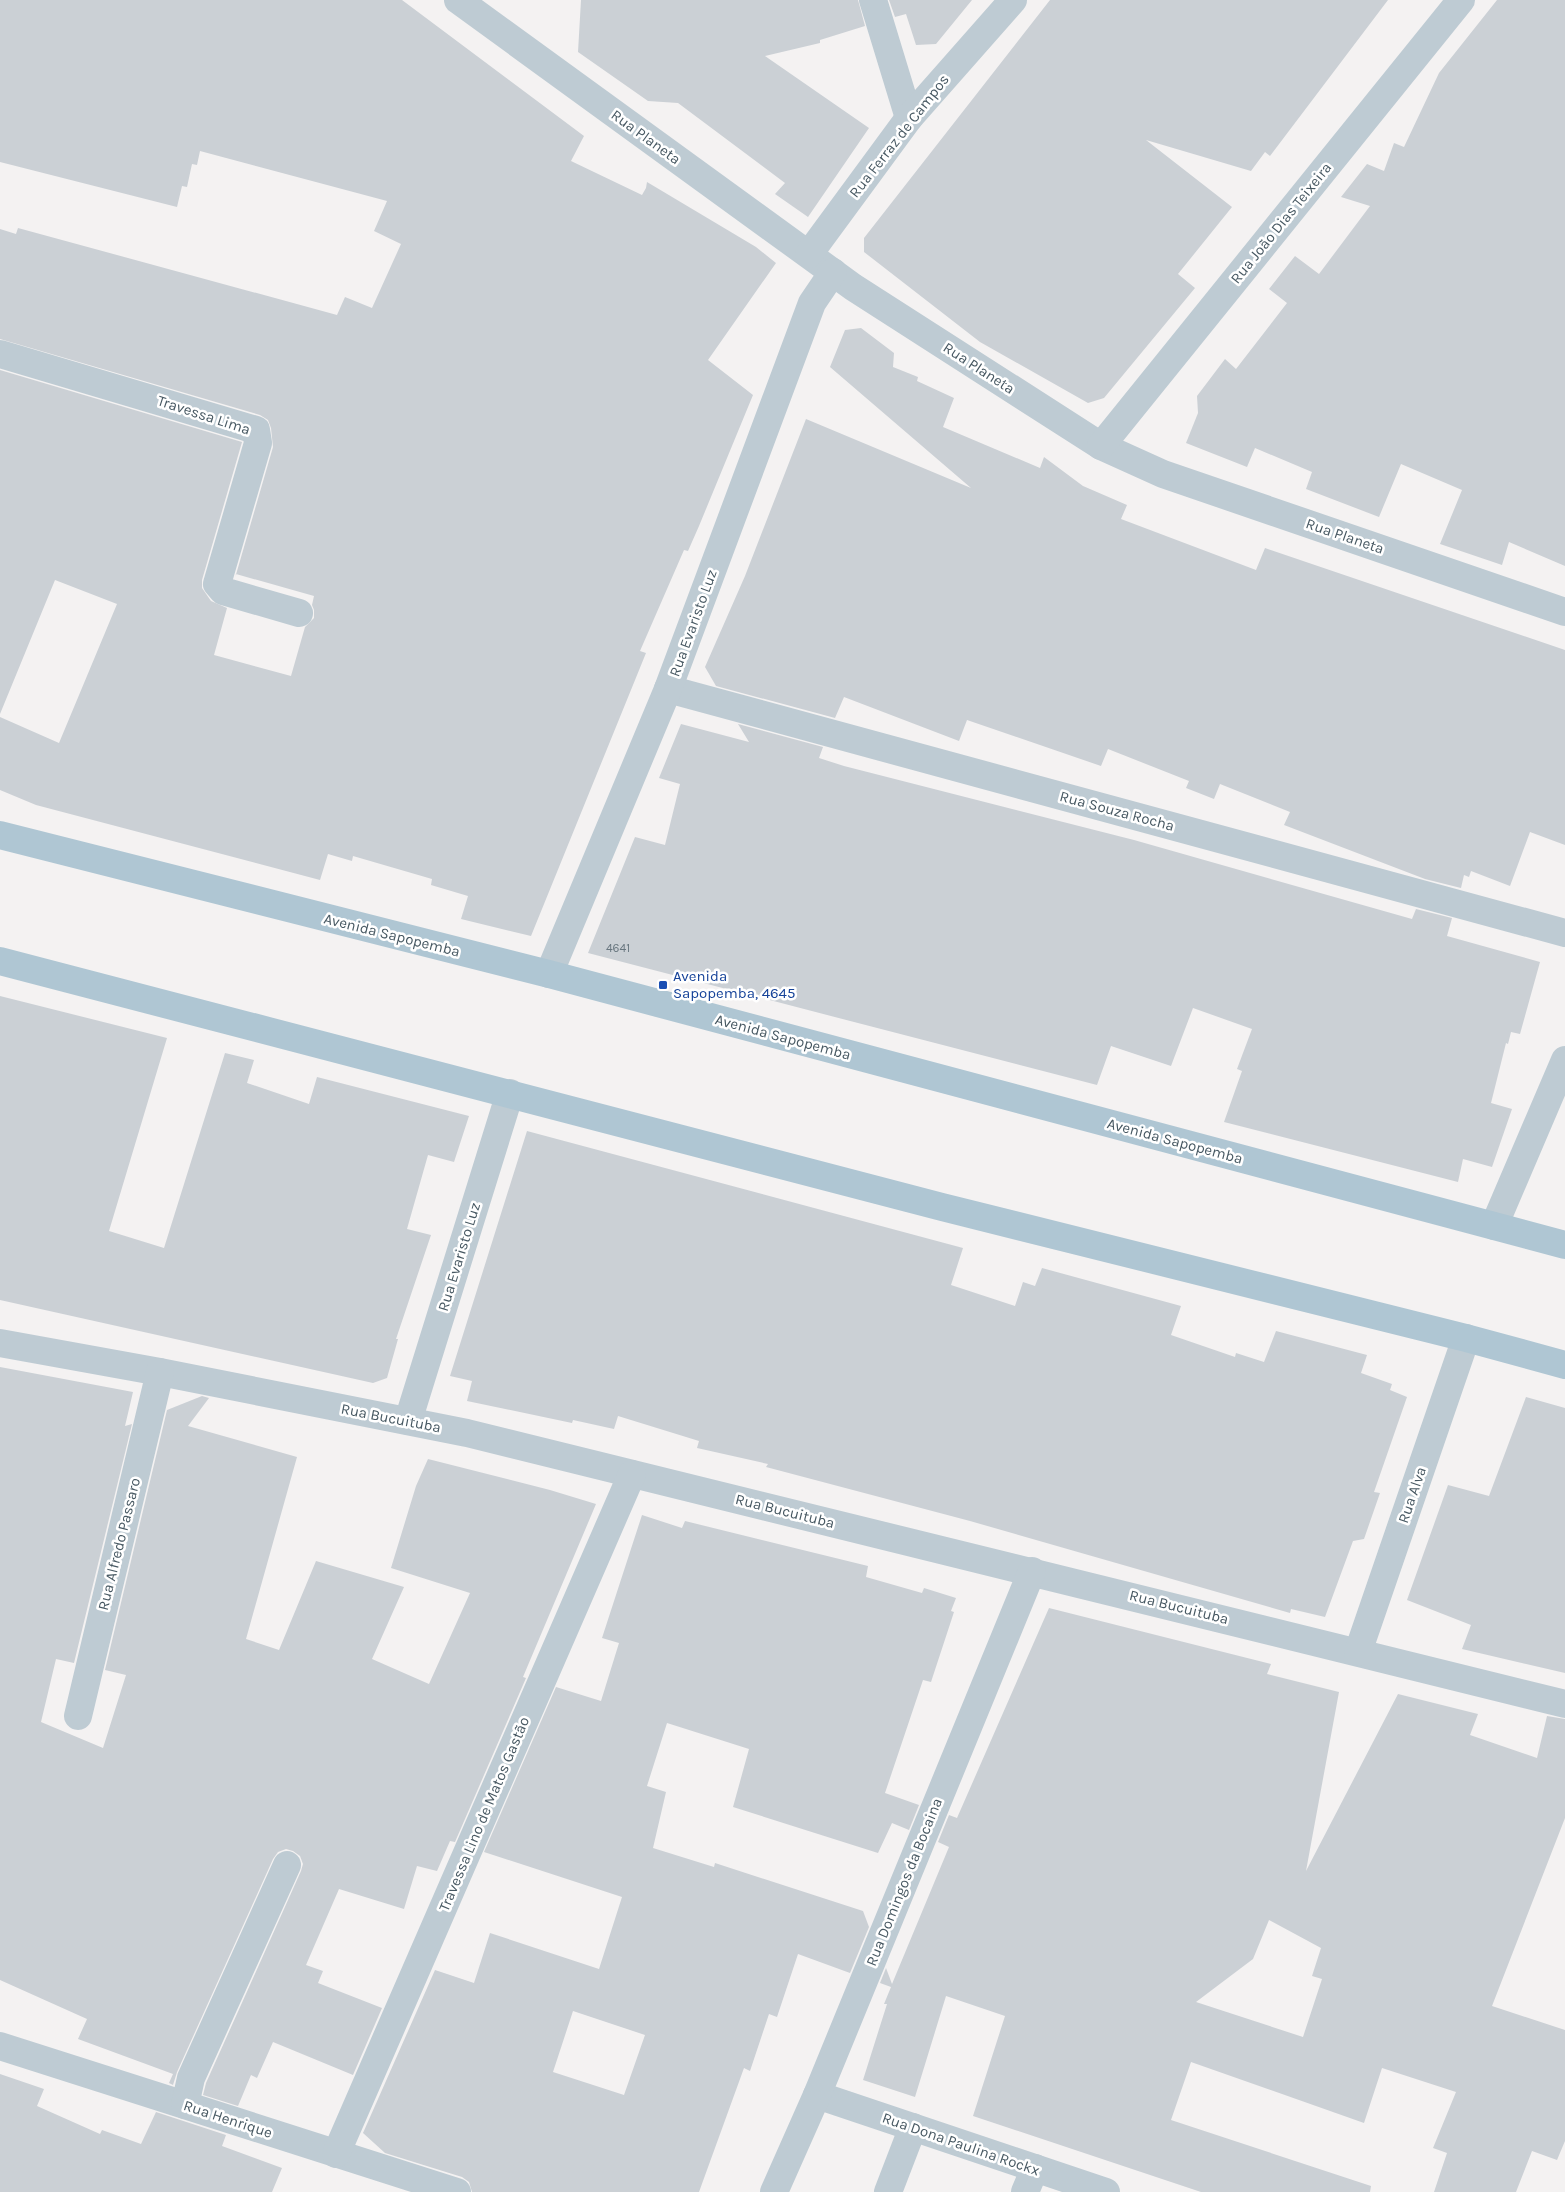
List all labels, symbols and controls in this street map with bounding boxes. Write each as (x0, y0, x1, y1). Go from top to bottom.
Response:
street label: Rua Ferraz de Campos (845, 71, 953, 201)
street label: Rua Planeta (608, 106, 684, 168)
street label: Rua João Dias Teixeira (1227, 159, 1335, 287)
street label: Rua Planeta (940, 338, 1018, 398)
street label: Travessa Lima (155, 391, 253, 439)
street label: Rua Planeta (1304, 514, 1386, 558)
street label: Rua Evaristo Luz (665, 567, 721, 679)
street label: Rua Souza Rocha (1058, 787, 1176, 835)
street label: Avenida Sapopemba (322, 909, 462, 961)
house number: 4641 (606, 941, 630, 955)
place label: Avenida Sapopemba, 4645 (673, 967, 795, 1002)
marker: Avenida Sapopemba, 4645 (657, 979, 669, 991)
street label: Avenida Sapopemba (713, 1010, 853, 1064)
street label: Avenida Sapopemba (1105, 1114, 1245, 1168)
street label: Rua Evaristo Luz (434, 1200, 484, 1314)
street label: Rua Bucuituba (339, 1399, 443, 1437)
street label: Rua Alva (1394, 1464, 1430, 1526)
street label: Rua Alfredo Passaro (94, 1476, 144, 1612)
street label: Rua Bucuituba (734, 1490, 836, 1532)
street label: Rua Bucuituba (1128, 1586, 1230, 1628)
street label: Travessa Lino de Matos Gastão (435, 1714, 533, 1914)
street label: Rua Domingos da Bocaina (862, 1795, 946, 1969)
street label: Rua Henrique (181, 2096, 275, 2142)
street label: Rua Dona Paulina Rockx (880, 2109, 1042, 2180)

